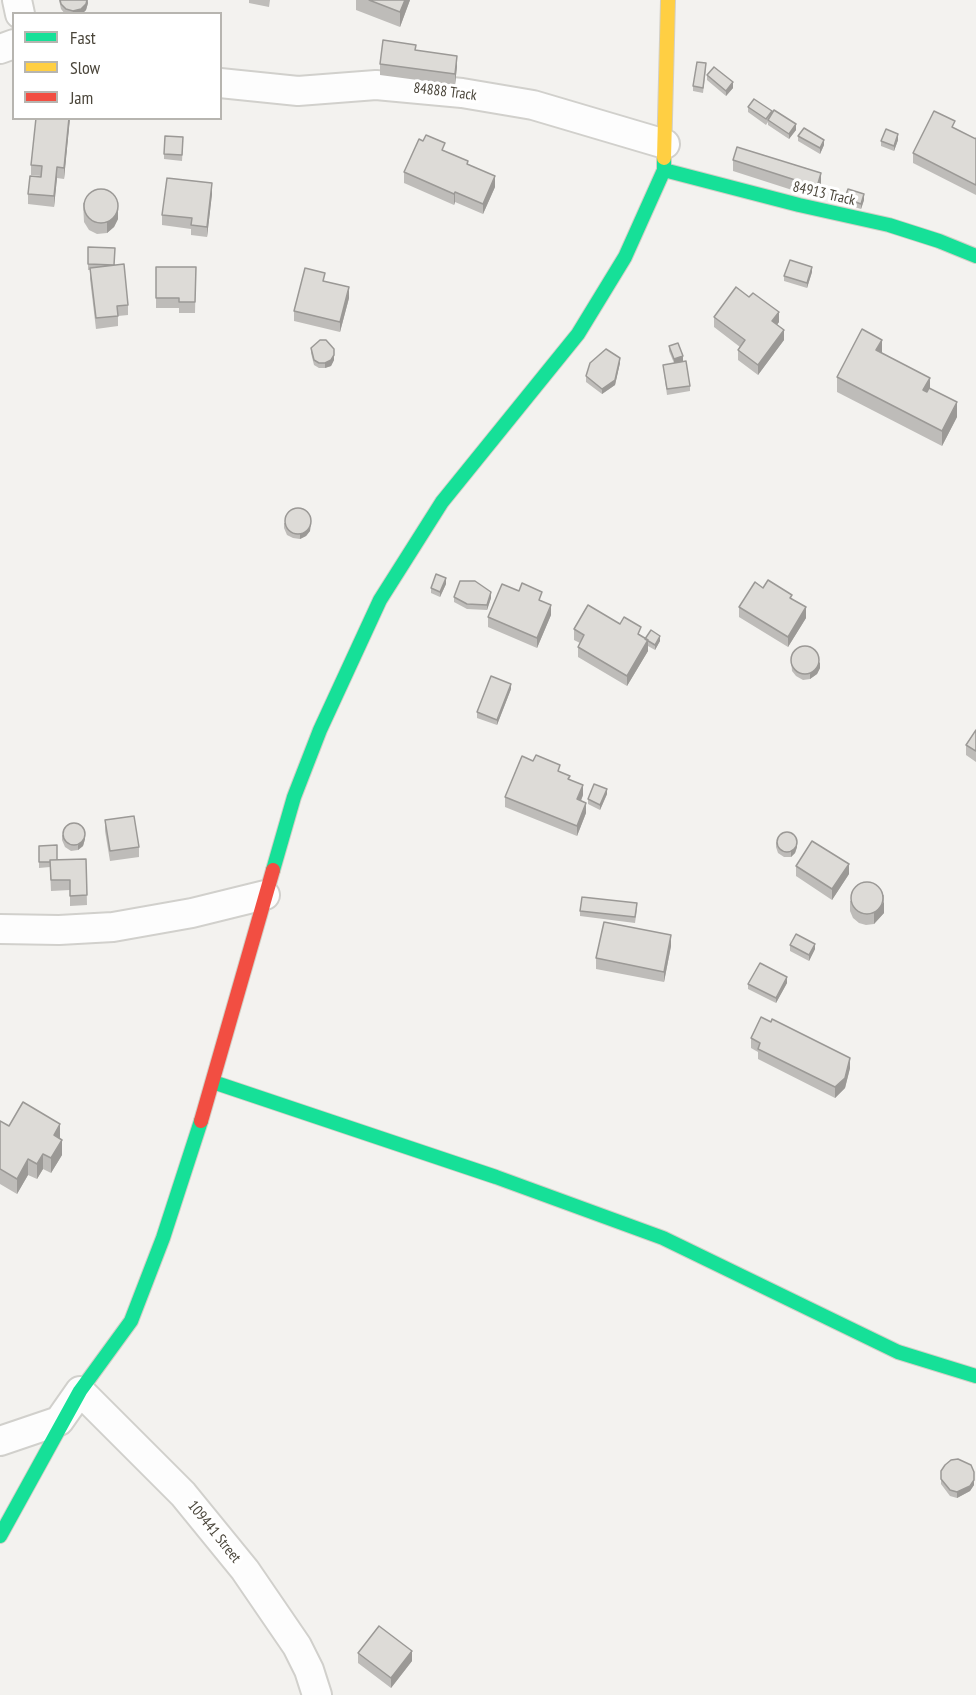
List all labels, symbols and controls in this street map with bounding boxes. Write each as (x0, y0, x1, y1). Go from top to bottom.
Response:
legend (12, 12, 222, 120)
text: Fast (70, 26, 96, 49)
text: Slow (70, 56, 100, 79)
street label: 84888 Track (412, 79, 478, 105)
text: Jam (70, 86, 93, 109)
street label: 84913 Track (791, 178, 857, 210)
street label: 109441 Street (183, 1497, 245, 1567)

